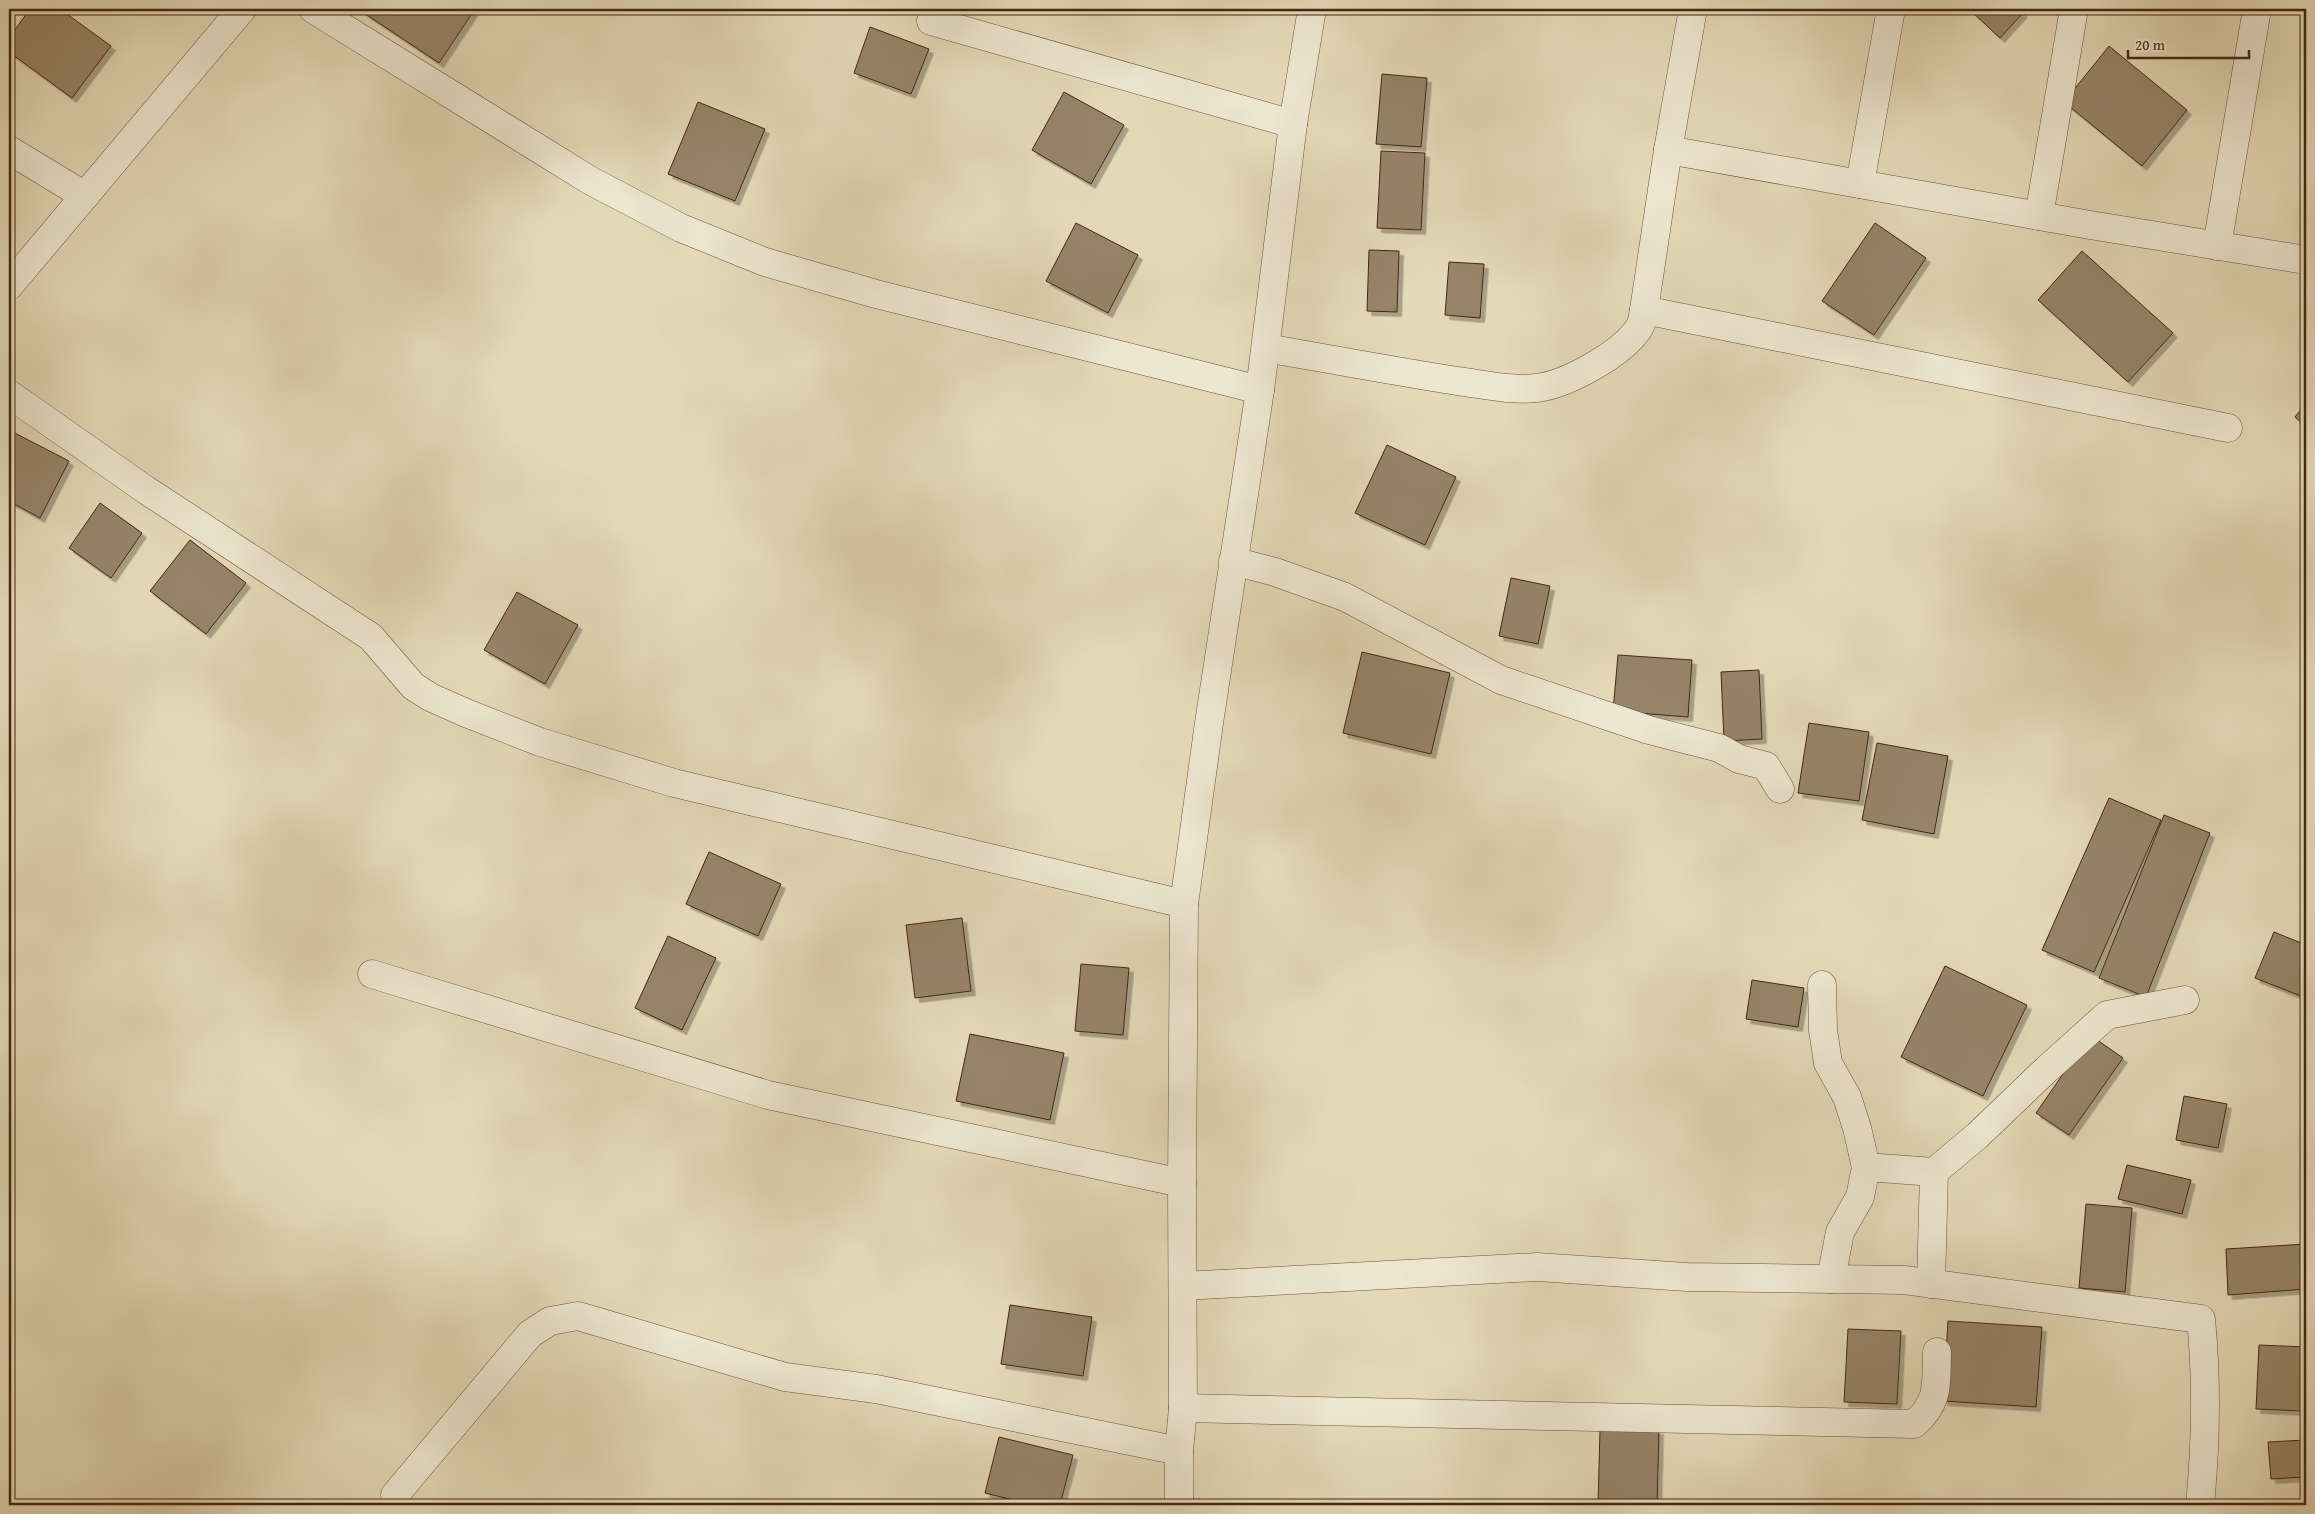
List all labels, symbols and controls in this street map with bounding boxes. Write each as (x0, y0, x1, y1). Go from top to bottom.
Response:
scale bar (2128, 28, 2249, 60)
text: 20 m (2135, 34, 2166, 55)

